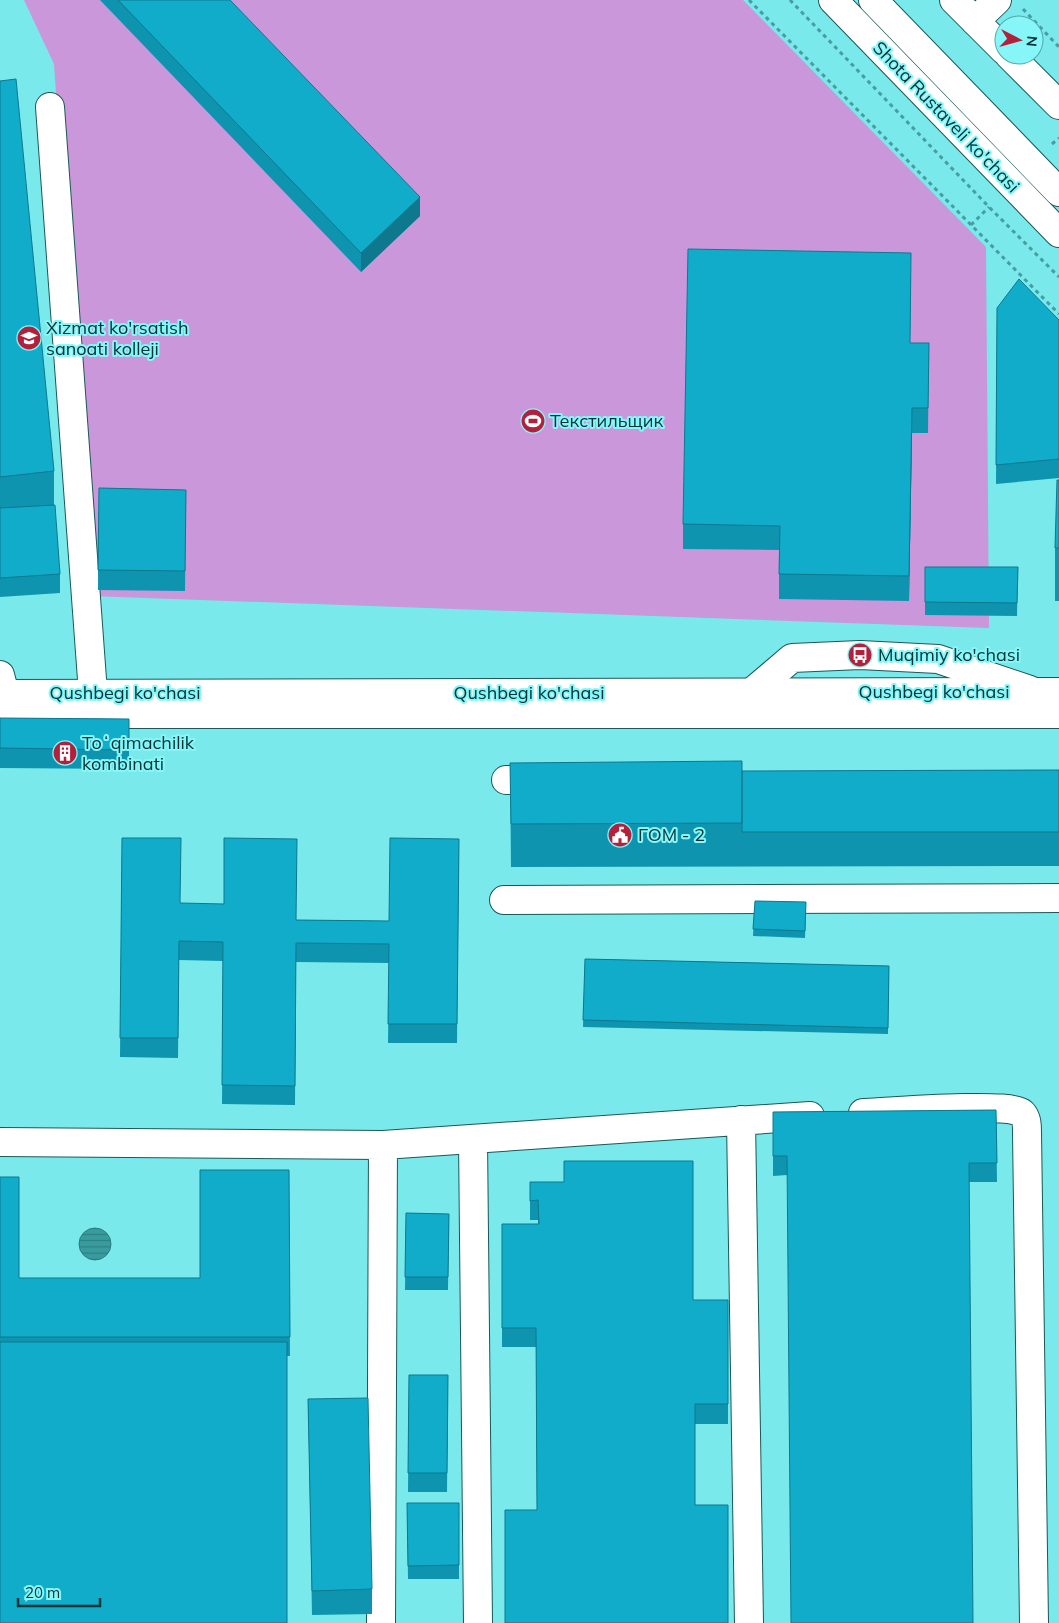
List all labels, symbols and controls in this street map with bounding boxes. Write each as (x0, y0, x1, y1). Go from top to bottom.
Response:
north arrow (994, 15, 1044, 65)
text: N (1022, 35, 1041, 48)
street label: Shota Rustaveli ko'chasi (868, 36, 1025, 197)
place label: Xizmat ko'rsatish sanoati kolleji (46, 316, 189, 360)
school or university icon: Xizmat ko'rsatish sanoati kolleji (16, 325, 42, 351)
sports icon: Текстильщик (520, 408, 546, 434)
place label: Текстильщик (550, 409, 663, 432)
bus stop icon: Muqimiy ko'chasi (847, 642, 873, 668)
place label: Muqimiy ko'chasi (878, 643, 1020, 666)
street label: Qushbegi ko'chasi (859, 680, 1009, 703)
street label: Qushbegi ko'chasi (50, 681, 200, 704)
street label: Qushbegi ko'chasi (454, 681, 604, 704)
place label: Toʻqimachilik kombinati (82, 731, 195, 775)
building icon: Toʻqimachilik kombinati (52, 740, 78, 766)
public building icon: ГОМ - 2 (607, 822, 633, 848)
place label: ГОМ - 2 (638, 823, 705, 846)
scale bar (18, 1576, 100, 1608)
text: 20 m (25, 1583, 60, 1602)

